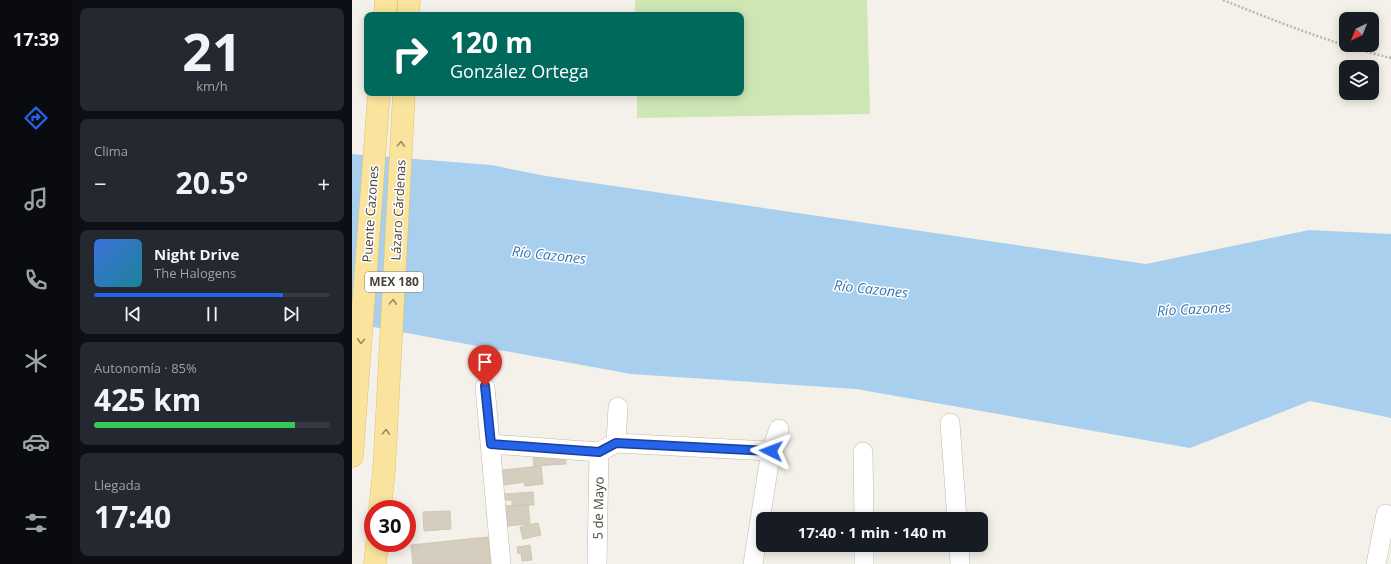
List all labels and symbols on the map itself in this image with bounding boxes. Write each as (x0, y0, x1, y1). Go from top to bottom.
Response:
north arrow (1339, 12, 1379, 52)
one-way arrow (397, 141, 406, 147)
street label: Lázaro Cárdenas (386, 159, 410, 261)
street label: Puente Cazones (358, 165, 382, 263)
water label: Río Cazones (511, 241, 587, 268)
road number: MEX 180 (365, 272, 423, 292)
water label: Río Cazones (833, 275, 909, 302)
water label: Río Cazones (1156, 297, 1232, 320)
one-way arrow (388, 299, 397, 305)
one-way arrow (356, 338, 365, 344)
pin (468, 345, 502, 386)
one-way arrow (381, 429, 390, 435)
position arrow (750, 430, 792, 472)
street label: 5 de Mayo (588, 476, 608, 540)
speed limit sign: 30 (364, 500, 416, 552)

